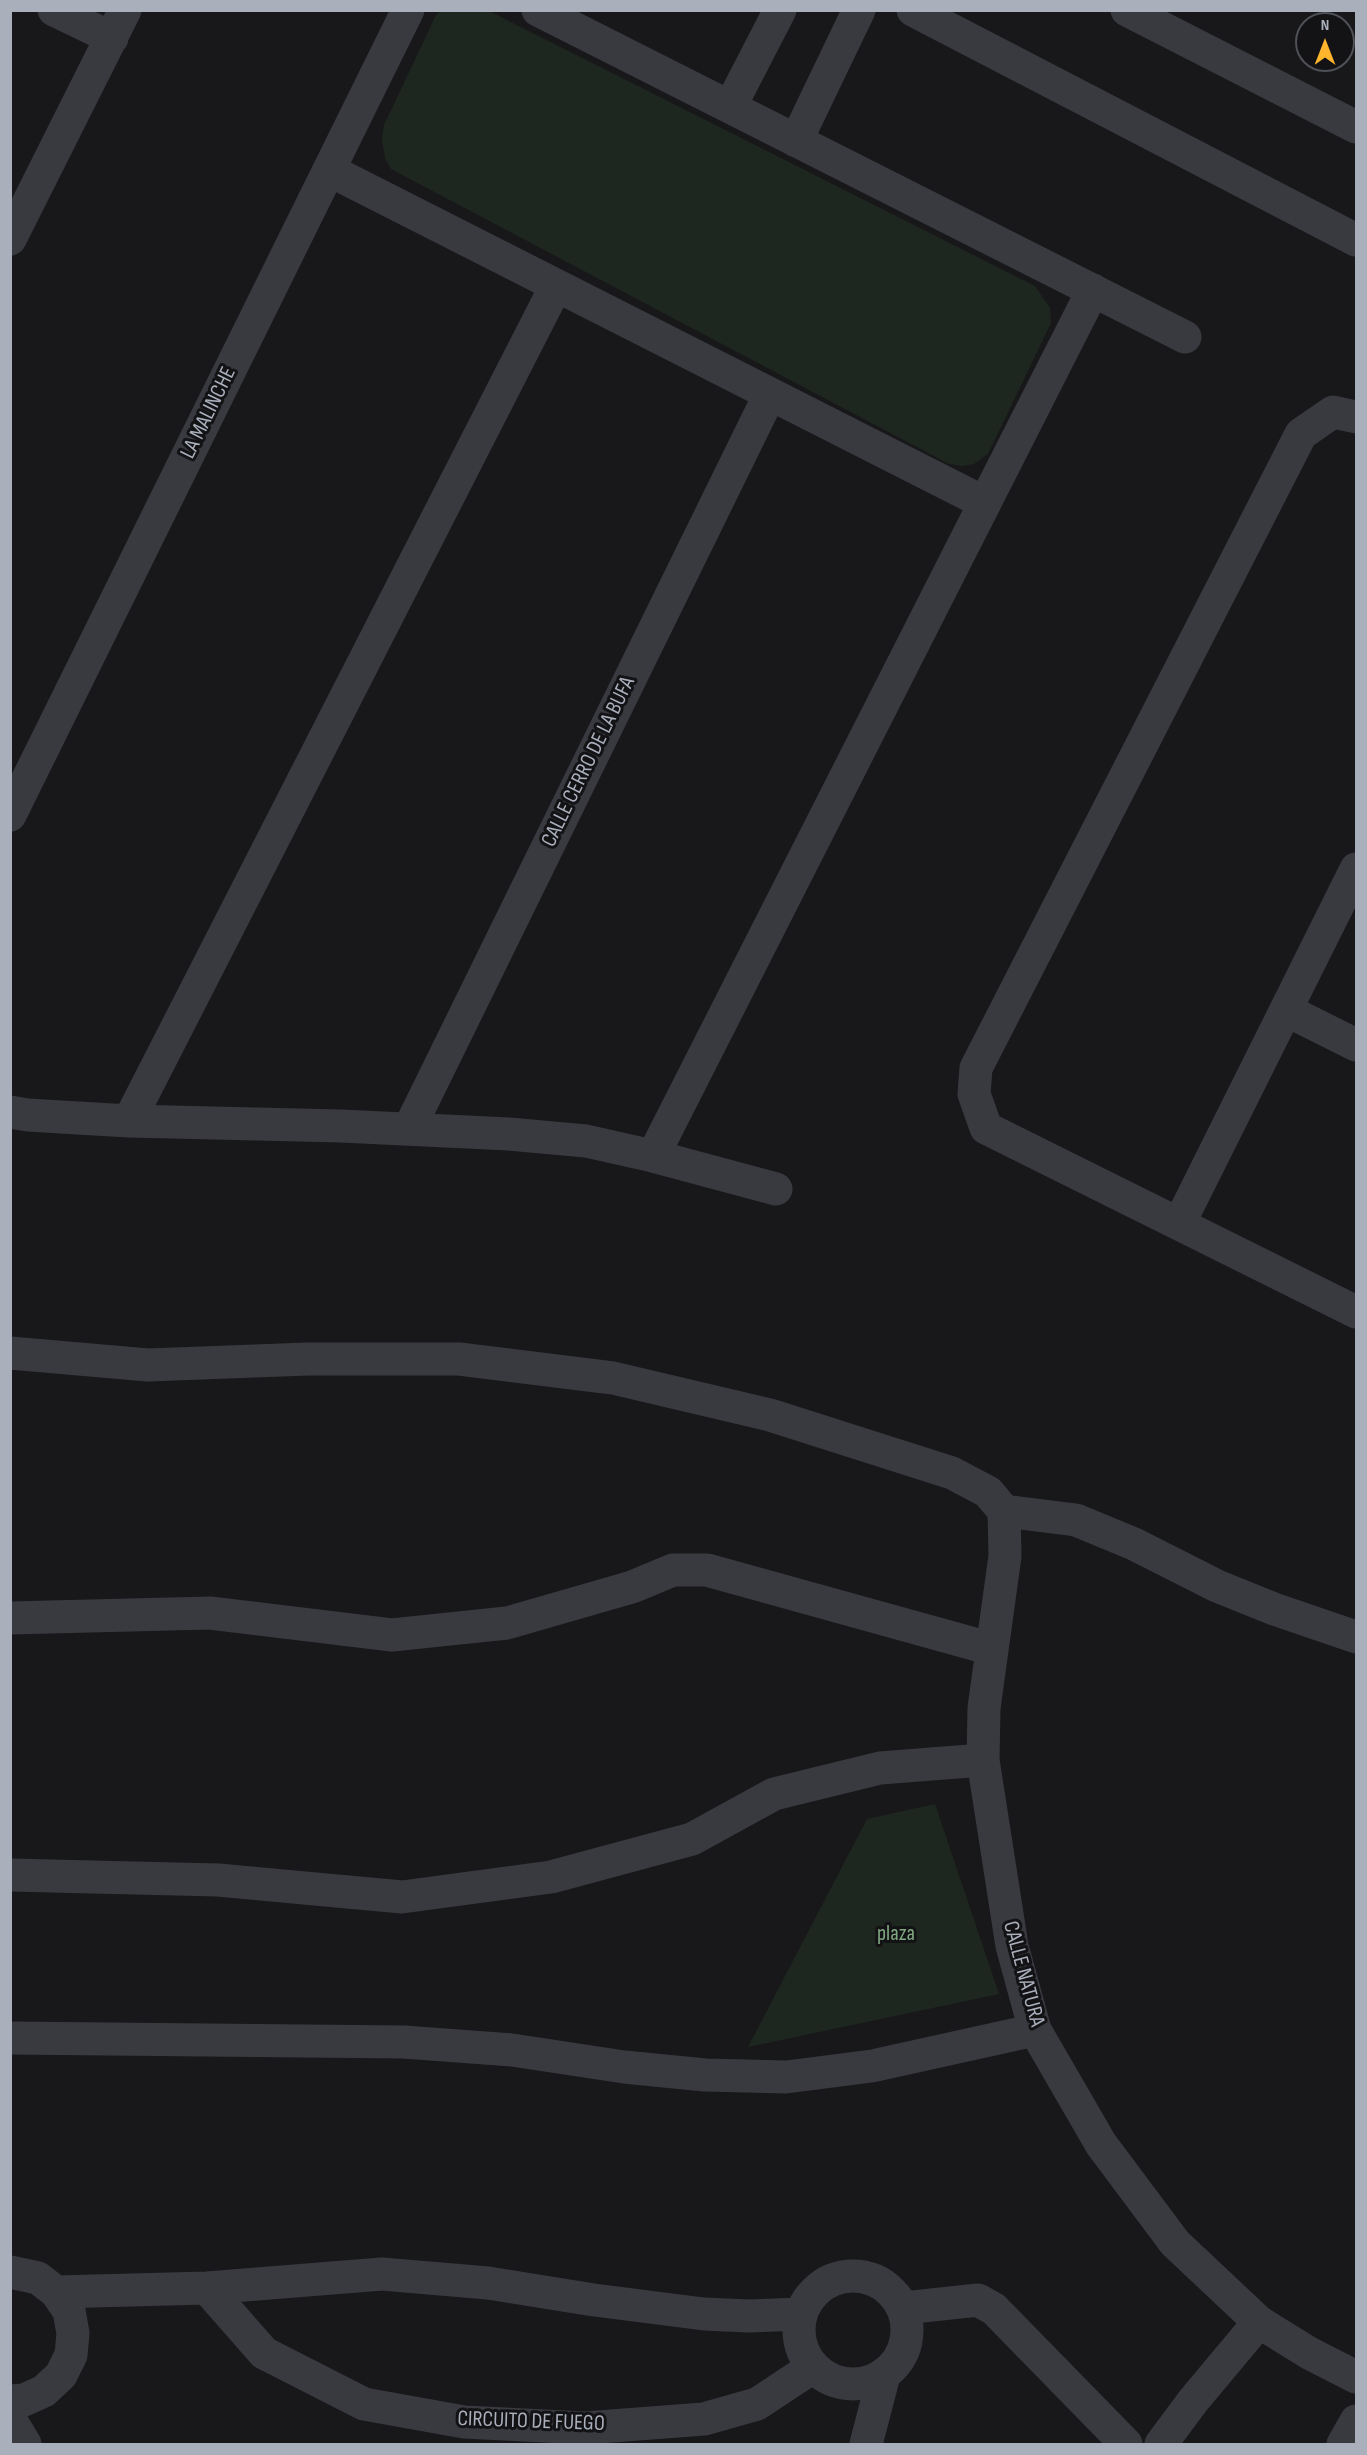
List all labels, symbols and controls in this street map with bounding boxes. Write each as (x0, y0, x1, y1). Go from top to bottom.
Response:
north arrow (1295, 12, 1355, 72)
text: N (1321, 16, 1329, 35)
street label: LA MALINCHE (176, 363, 242, 463)
street label: CALLE CERRO DE LA BUFA (536, 673, 642, 851)
street label: CALLE NATURA (996, 1918, 1050, 2030)
park label: plaza (877, 1921, 915, 1947)
street label: CIRCUITO DE FUEGO (457, 2406, 605, 2438)

